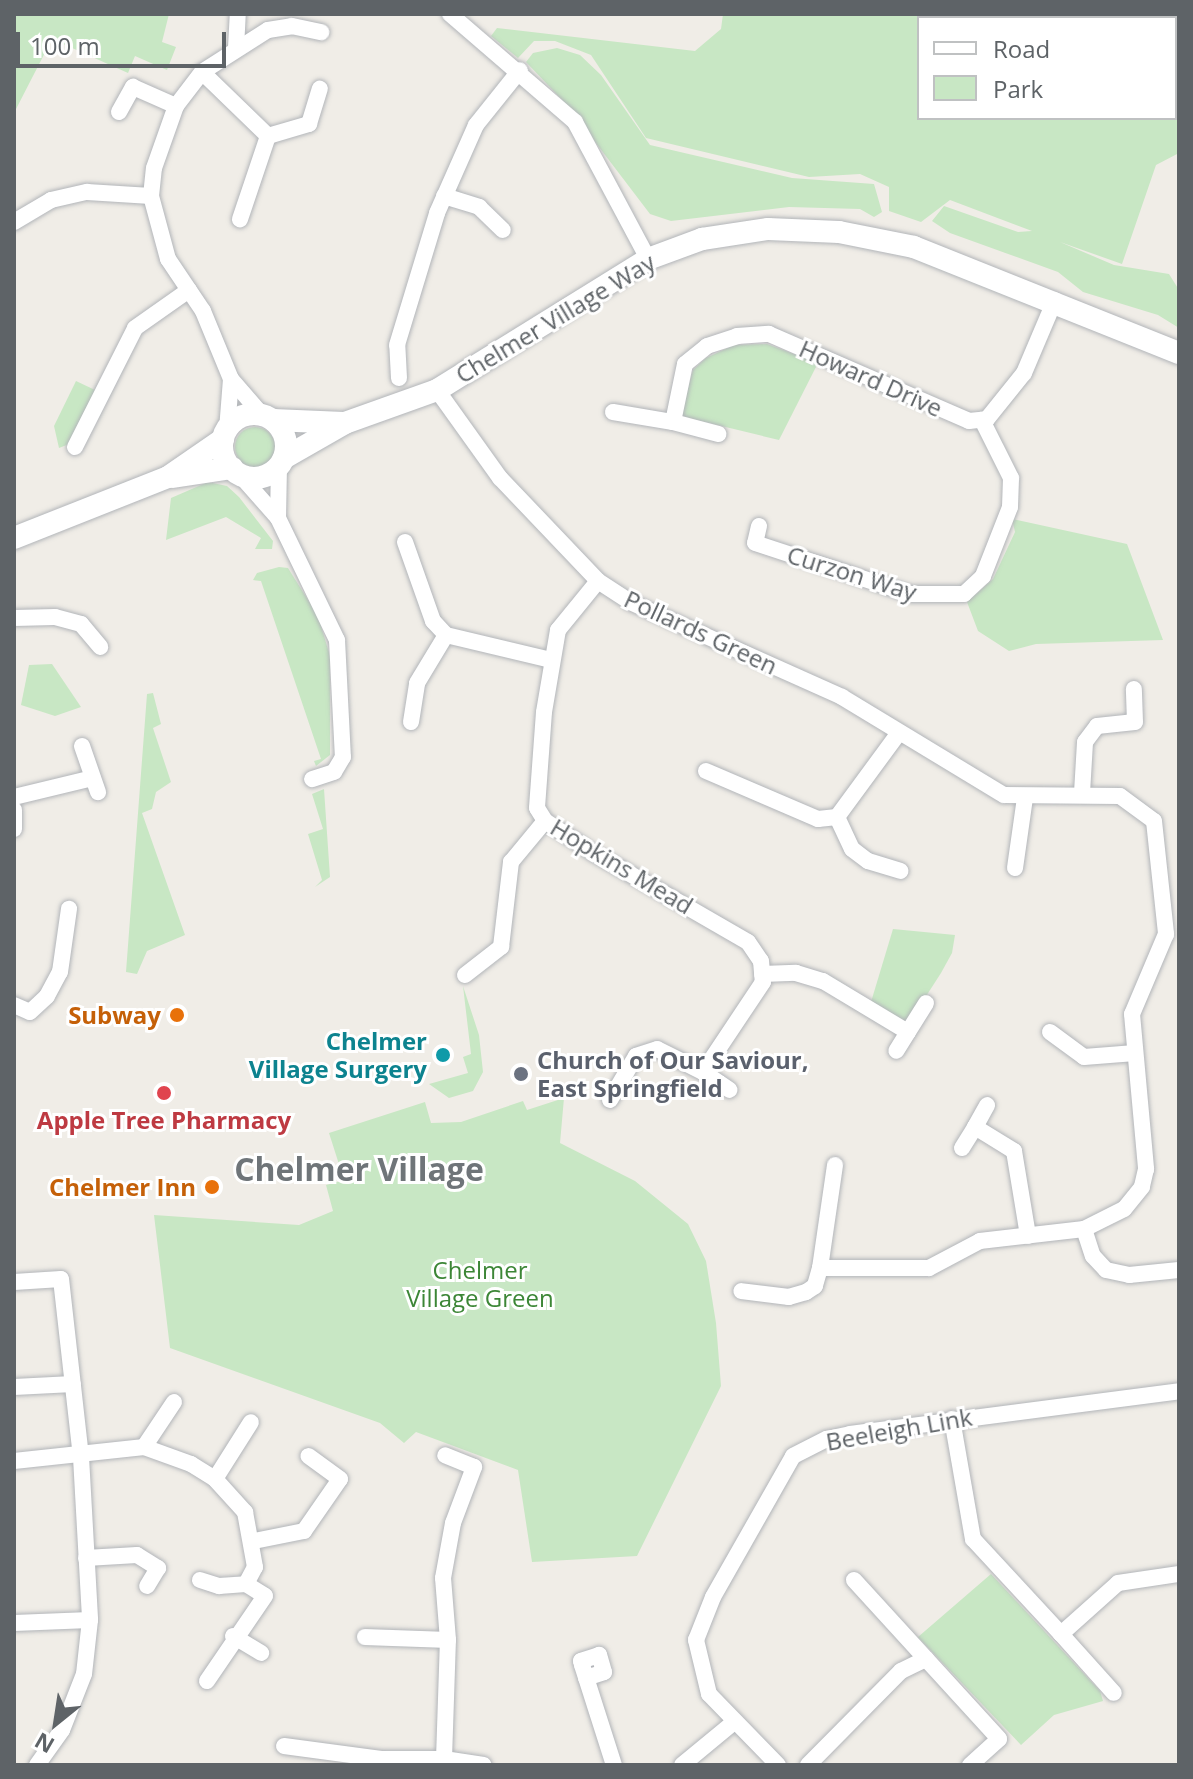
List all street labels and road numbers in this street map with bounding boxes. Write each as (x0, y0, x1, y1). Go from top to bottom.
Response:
street label: Chelmer Village Way (450, 247, 660, 389)
street label: Howard Drive (795, 334, 947, 422)
street label: Curzon Way (784, 540, 920, 606)
street label: Pollards Green (620, 584, 782, 680)
street label: Hopkins Mead (546, 812, 698, 920)
street label: Beeleigh Link (824, 1402, 974, 1456)

